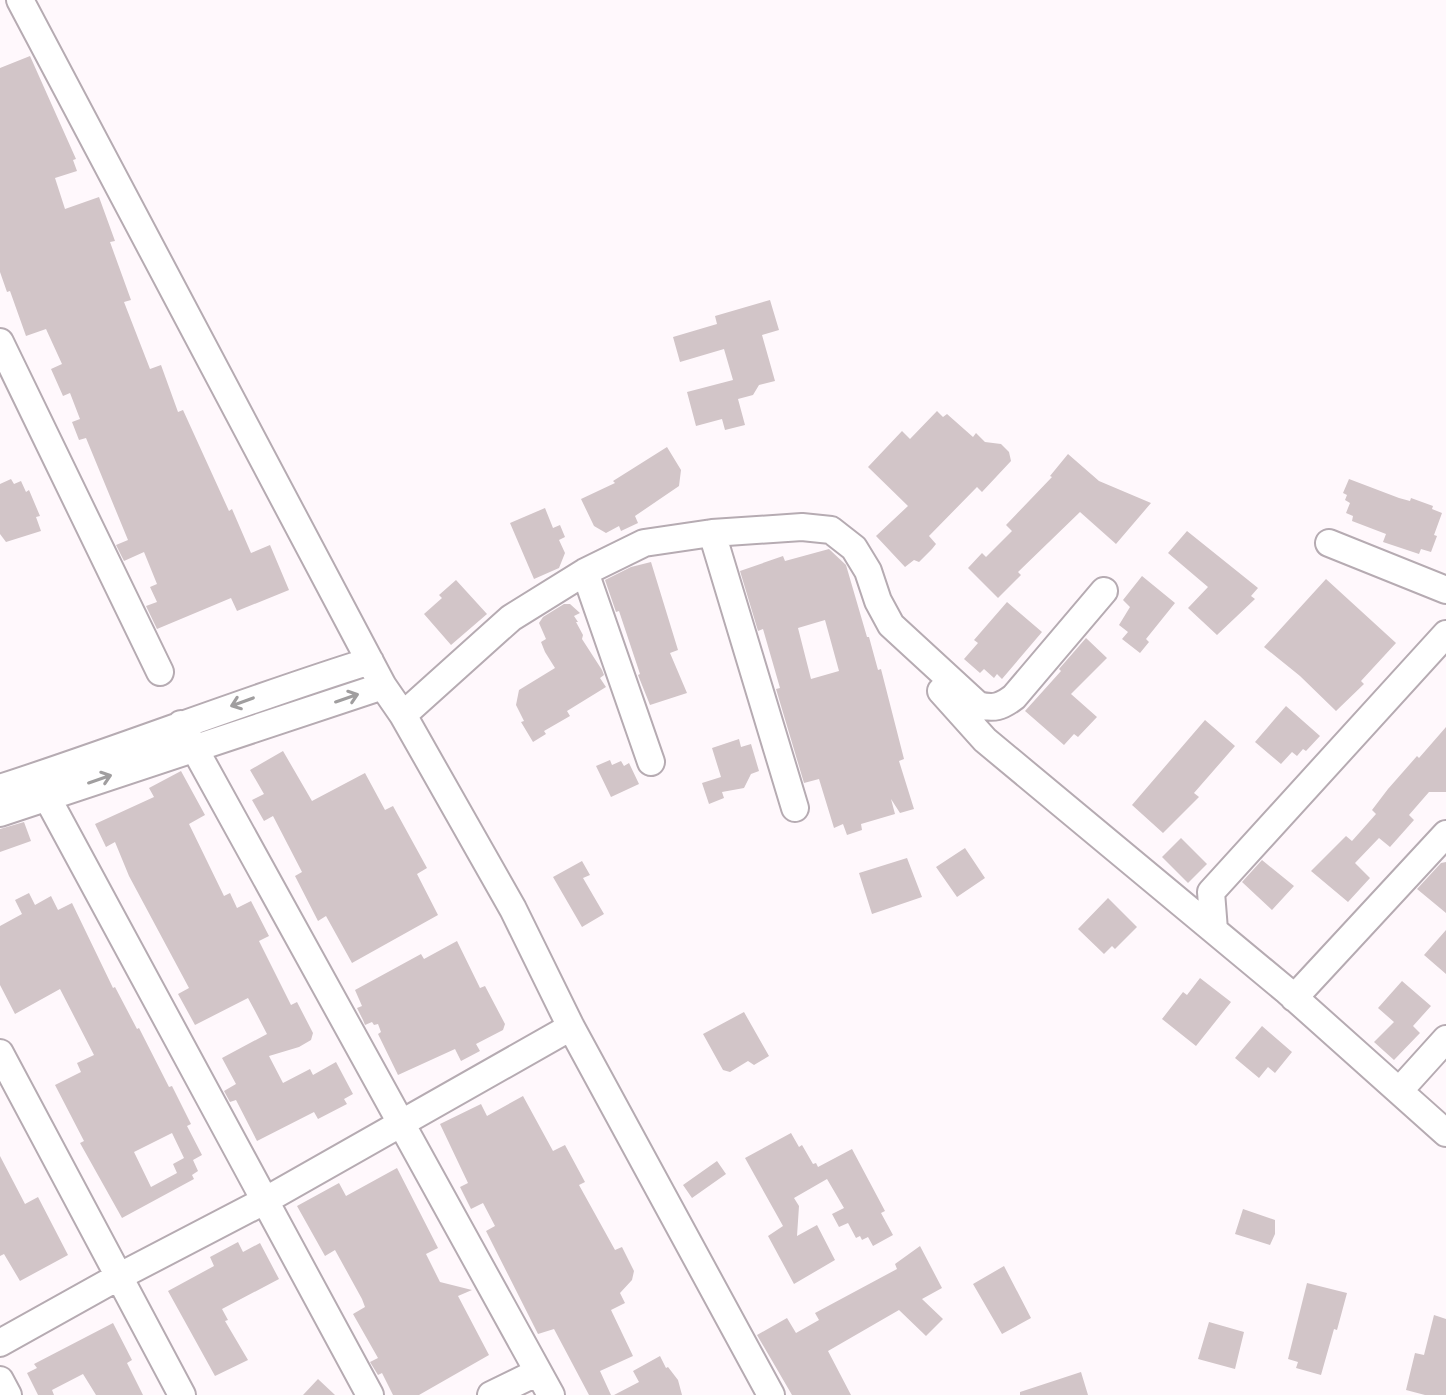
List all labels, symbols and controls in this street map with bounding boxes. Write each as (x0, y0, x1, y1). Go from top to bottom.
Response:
one-way arrow (335, 689, 360, 704)
one-way arrow (230, 696, 255, 711)
one-way arrow (88, 771, 113, 786)

